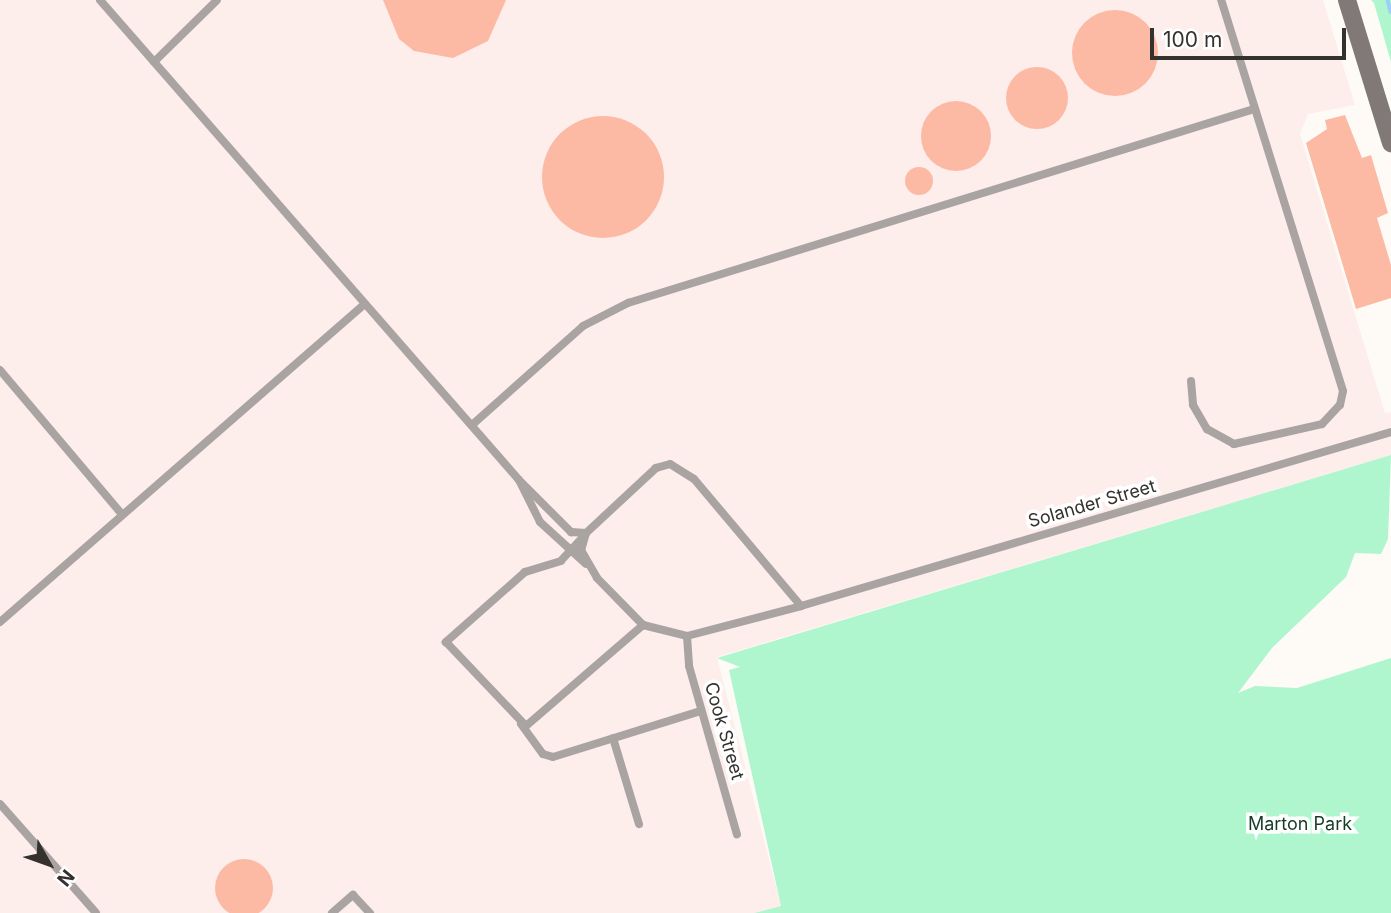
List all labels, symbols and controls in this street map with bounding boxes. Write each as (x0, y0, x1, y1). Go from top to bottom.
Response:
scale bar (1153, 14, 1349, 58)
text: 100 m (1163, 27, 1222, 52)
street label: Solander Street (1026, 475, 1158, 533)
street label: Cook Street (700, 680, 748, 782)
park label: Marton Park (1248, 813, 1352, 835)
north arrow (14, 829, 84, 899)
text: N (52, 865, 79, 891)

